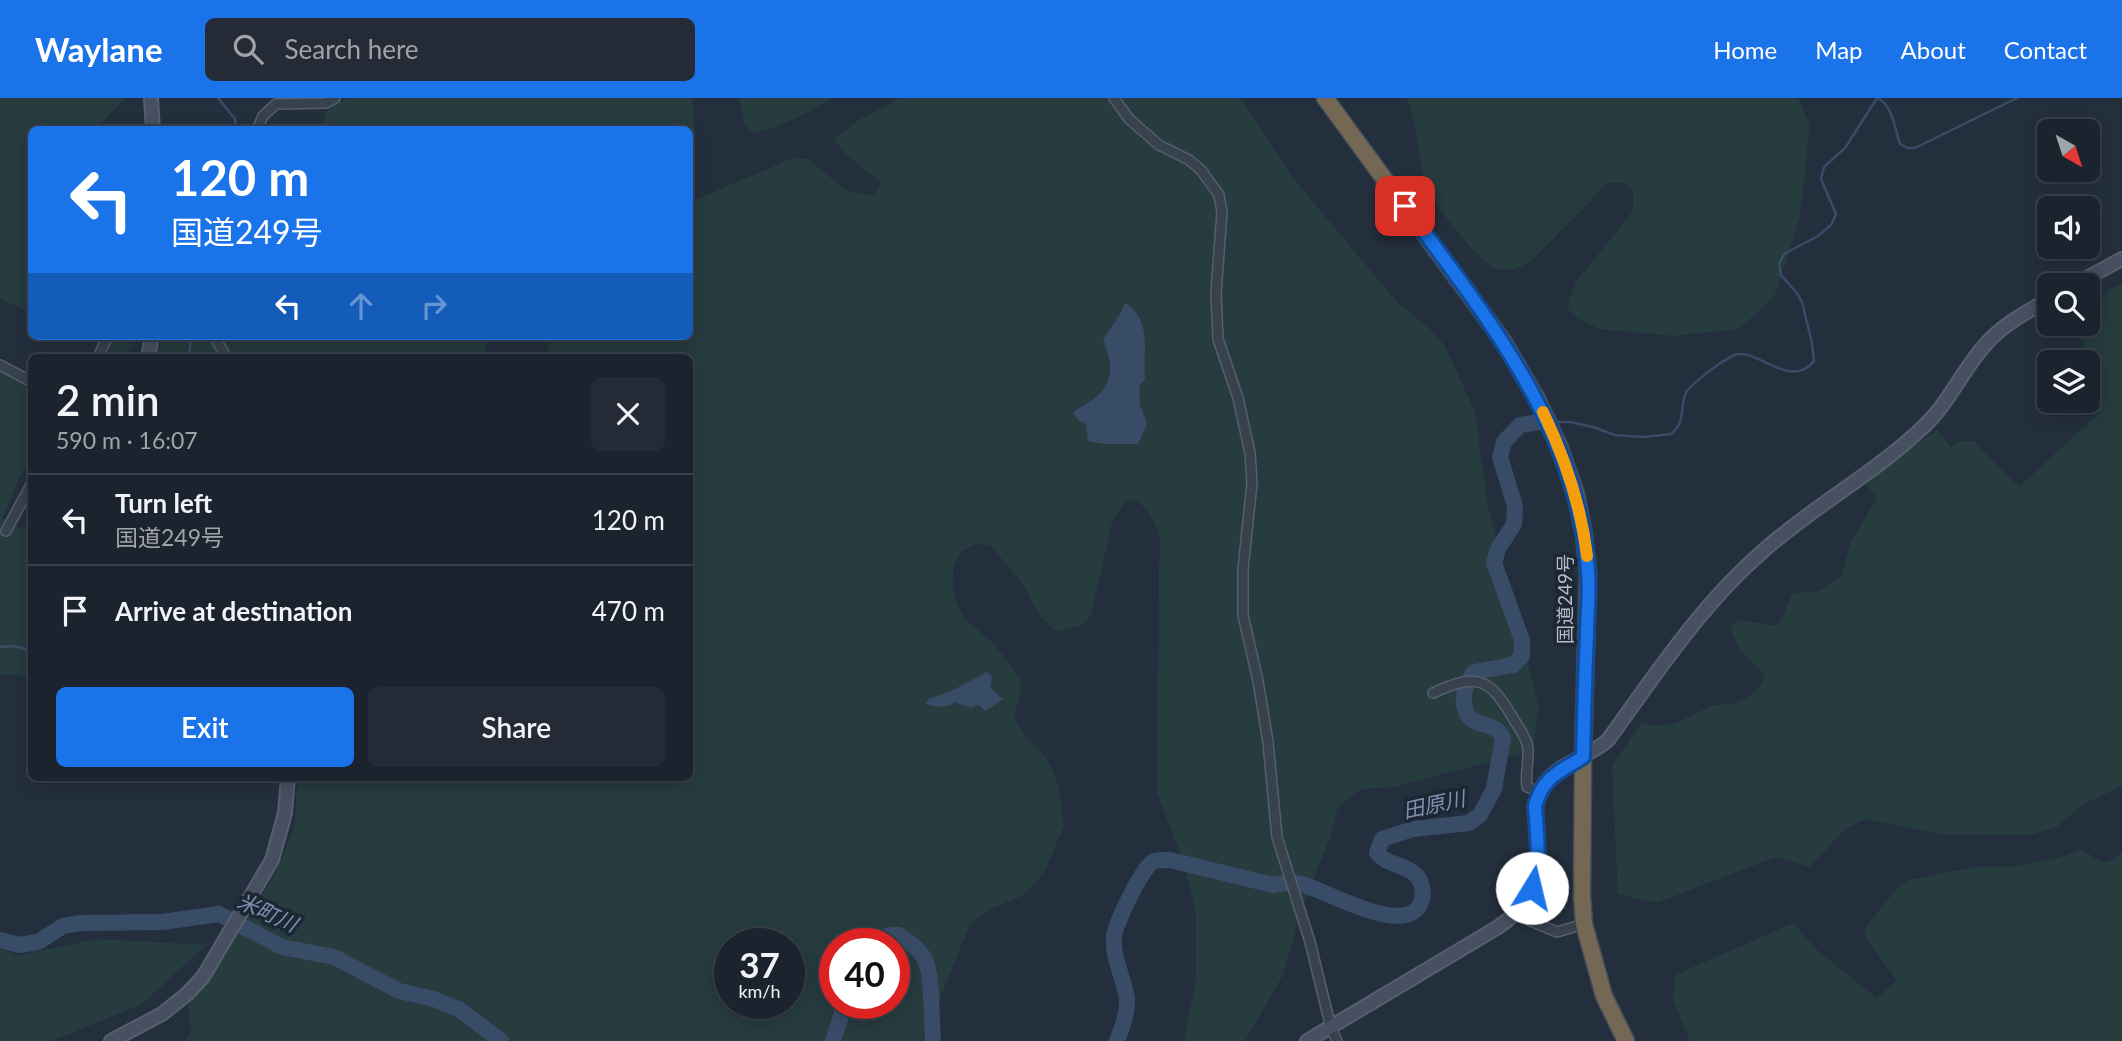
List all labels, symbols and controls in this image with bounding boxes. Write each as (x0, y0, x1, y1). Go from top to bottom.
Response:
search box (205, 18, 695, 81)
text: Waylane (35, 29, 163, 69)
icon: search (229, 30, 267, 68)
text: Search here (285, 33, 419, 65)
text: Home (1713, 35, 1777, 64)
text: Map (1815, 35, 1863, 64)
text: About (1901, 35, 1966, 64)
text: Contact (2004, 35, 2087, 64)
north arrow (2037, 119, 2100, 182)
map controls (2037, 119, 2100, 413)
text: 120 m (171, 148, 309, 206)
icon: left (56, 154, 147, 245)
pin (1375, 176, 1435, 236)
icon: arrive (1386, 187, 1424, 225)
button: sound (2037, 196, 2100, 259)
text: 国道249号 (171, 212, 323, 251)
button: search (2037, 273, 2100, 336)
icon: left (269, 287, 307, 325)
icon: ahead (342, 287, 380, 325)
icon: right (415, 287, 453, 325)
button: layers (2037, 350, 2100, 413)
text: 2 min (56, 375, 160, 425)
button: close (591, 377, 665, 451)
text: 590 m · 16:07 (56, 426, 198, 454)
text: Turn left (115, 487, 212, 519)
icon: left (56, 501, 94, 539)
text: 120 m (592, 504, 665, 536)
text: 国道249号 (115, 523, 224, 551)
street label: 国道249号 (1553, 554, 1576, 644)
icon: arrive (56, 592, 94, 630)
text: Arrive at destination (115, 595, 352, 627)
text: 470 m (592, 595, 665, 627)
button: Exit (56, 687, 354, 767)
button: Share (368, 687, 665, 767)
water label: 田原川 (1400, 784, 1469, 822)
position arrow (1495, 851, 1569, 925)
water label: 米町川 (234, 887, 303, 937)
speed limit sign: 40 (819, 928, 910, 1019)
text: 37 (739, 943, 780, 985)
text: km/h (738, 980, 781, 1002)

